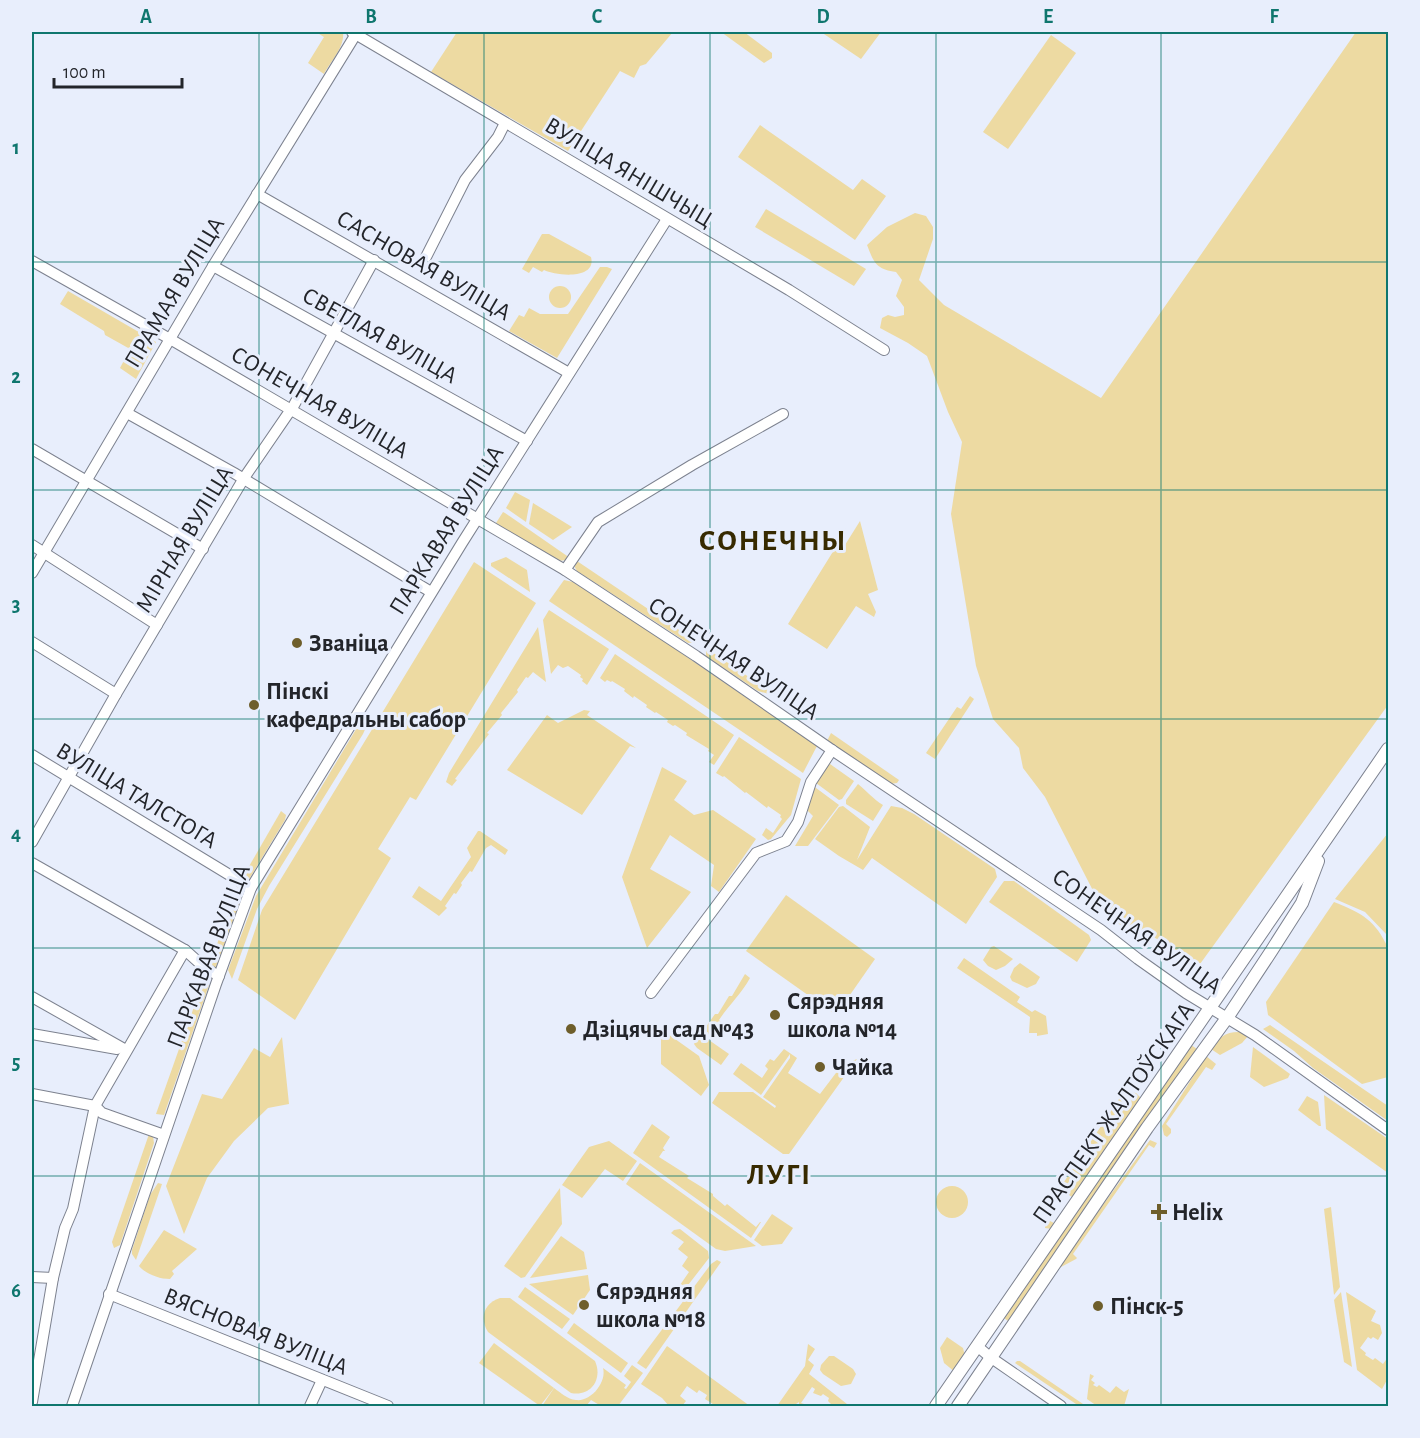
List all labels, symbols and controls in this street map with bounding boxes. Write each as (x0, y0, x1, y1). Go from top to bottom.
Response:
text: A (140, 7, 152, 27)
text: B (365, 7, 377, 27)
text: C (592, 7, 603, 27)
text: D (816, 7, 830, 27)
text: E (1043, 7, 1053, 27)
text: F (1269, 7, 1279, 27)
scale bar (54, 51, 182, 89)
text: 100 m (63, 64, 106, 82)
street label: ВУЛІЦА ЯНІШЧЫЦ (540, 113, 717, 232)
text: 1 (12, 138, 20, 158)
street label: САСНОВАЯ ВУЛІЦА (332, 206, 515, 325)
street label: ПРАМАЯ ВУЛІЦА (121, 213, 229, 372)
street label: СВЕТЛАЯ ВУЛІЦА (298, 283, 461, 388)
street label: СОНЕЧНАЯ ВУЛІЦА (227, 342, 412, 463)
text: 2 (11, 367, 21, 387)
street label: ПАРКАВАЯ ВУЛІЦА (385, 442, 508, 619)
street label: МІРНАЯ ВУЛІЦА (132, 462, 238, 617)
district label: СОНЕЧНЫ (699, 526, 847, 556)
street label: СОНЕЧНАЯ ВУЛІЦА (644, 593, 823, 725)
text: 3 (12, 595, 20, 615)
place label: Званіца (309, 632, 389, 656)
marker: Званіца (290, 636, 304, 650)
place label: Пінскі кафедральны сабор (266, 680, 466, 732)
marker: Пінскі кафедральны сабор (247, 698, 261, 712)
street label: ВУЛІЦА ТАЛСТОГА (52, 738, 221, 853)
text: 4 (11, 824, 21, 844)
street label: ПАРКАВАЯ ВУЛІЦА (163, 861, 255, 1051)
street label: СОНЕЧНАЯ ВУЛІЦА (1048, 865, 1225, 999)
place label: Сярэдняя школа №14 (787, 990, 897, 1042)
street label: ПРАСПЕКТ ЖАЛТОЎСКАГА (1028, 999, 1199, 1228)
marker: Сярэдняя школа №14 (768, 1008, 782, 1022)
place label: Дзіцячы сад №43 (583, 1018, 754, 1042)
marker: Дзіцячы сад №43 (564, 1022, 578, 1036)
text: 5 (12, 1053, 20, 1073)
place label: Чайка (832, 1056, 893, 1080)
marker: Чайка (813, 1060, 827, 1074)
district label: ЛУГІ (746, 1160, 812, 1190)
place label: Helix (1172, 1201, 1223, 1225)
marker: Helix (1150, 1203, 1168, 1221)
place label: Сярэдняя школа №18 (596, 1280, 706, 1332)
text: 6 (11, 1281, 21, 1301)
street label: ВЯСНОВАЯ ВУЛІЦА (160, 1284, 351, 1380)
place label: Пінск-5 (1110, 1295, 1184, 1319)
marker: Сярэдняя школа №18 (577, 1298, 591, 1312)
marker: Пінск-5 (1091, 1299, 1105, 1313)

